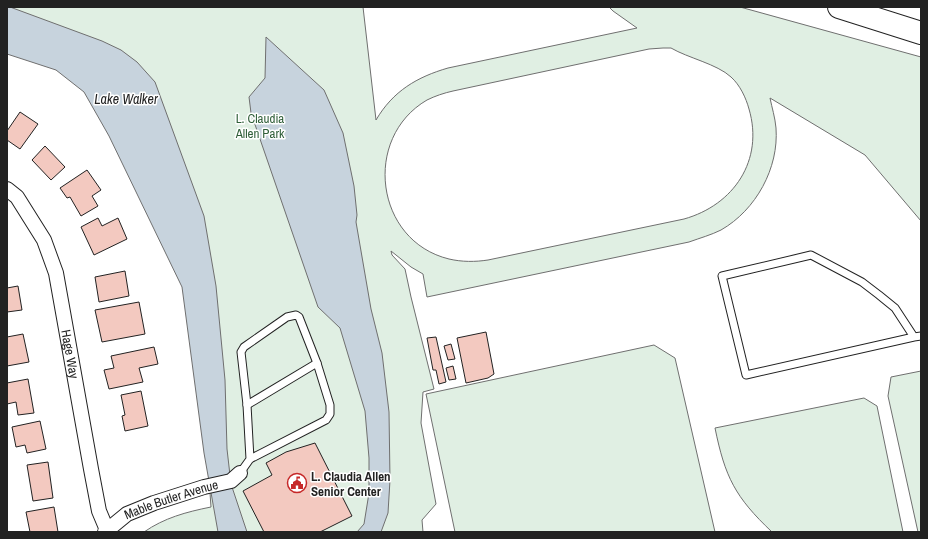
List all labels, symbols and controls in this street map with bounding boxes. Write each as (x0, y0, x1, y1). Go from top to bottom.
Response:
water label: Lake Walker (94, 90, 159, 108)
park label: L. Claudia Allen Park (235, 110, 285, 142)
street label: Hage Way (58, 328, 83, 381)
place label: L. Claudia Allen Senior Center (311, 468, 391, 500)
public building icon: L. Claudia Allen Senior Center (286, 472, 308, 494)
street label: Mable Butler Avenue (121, 476, 220, 523)

